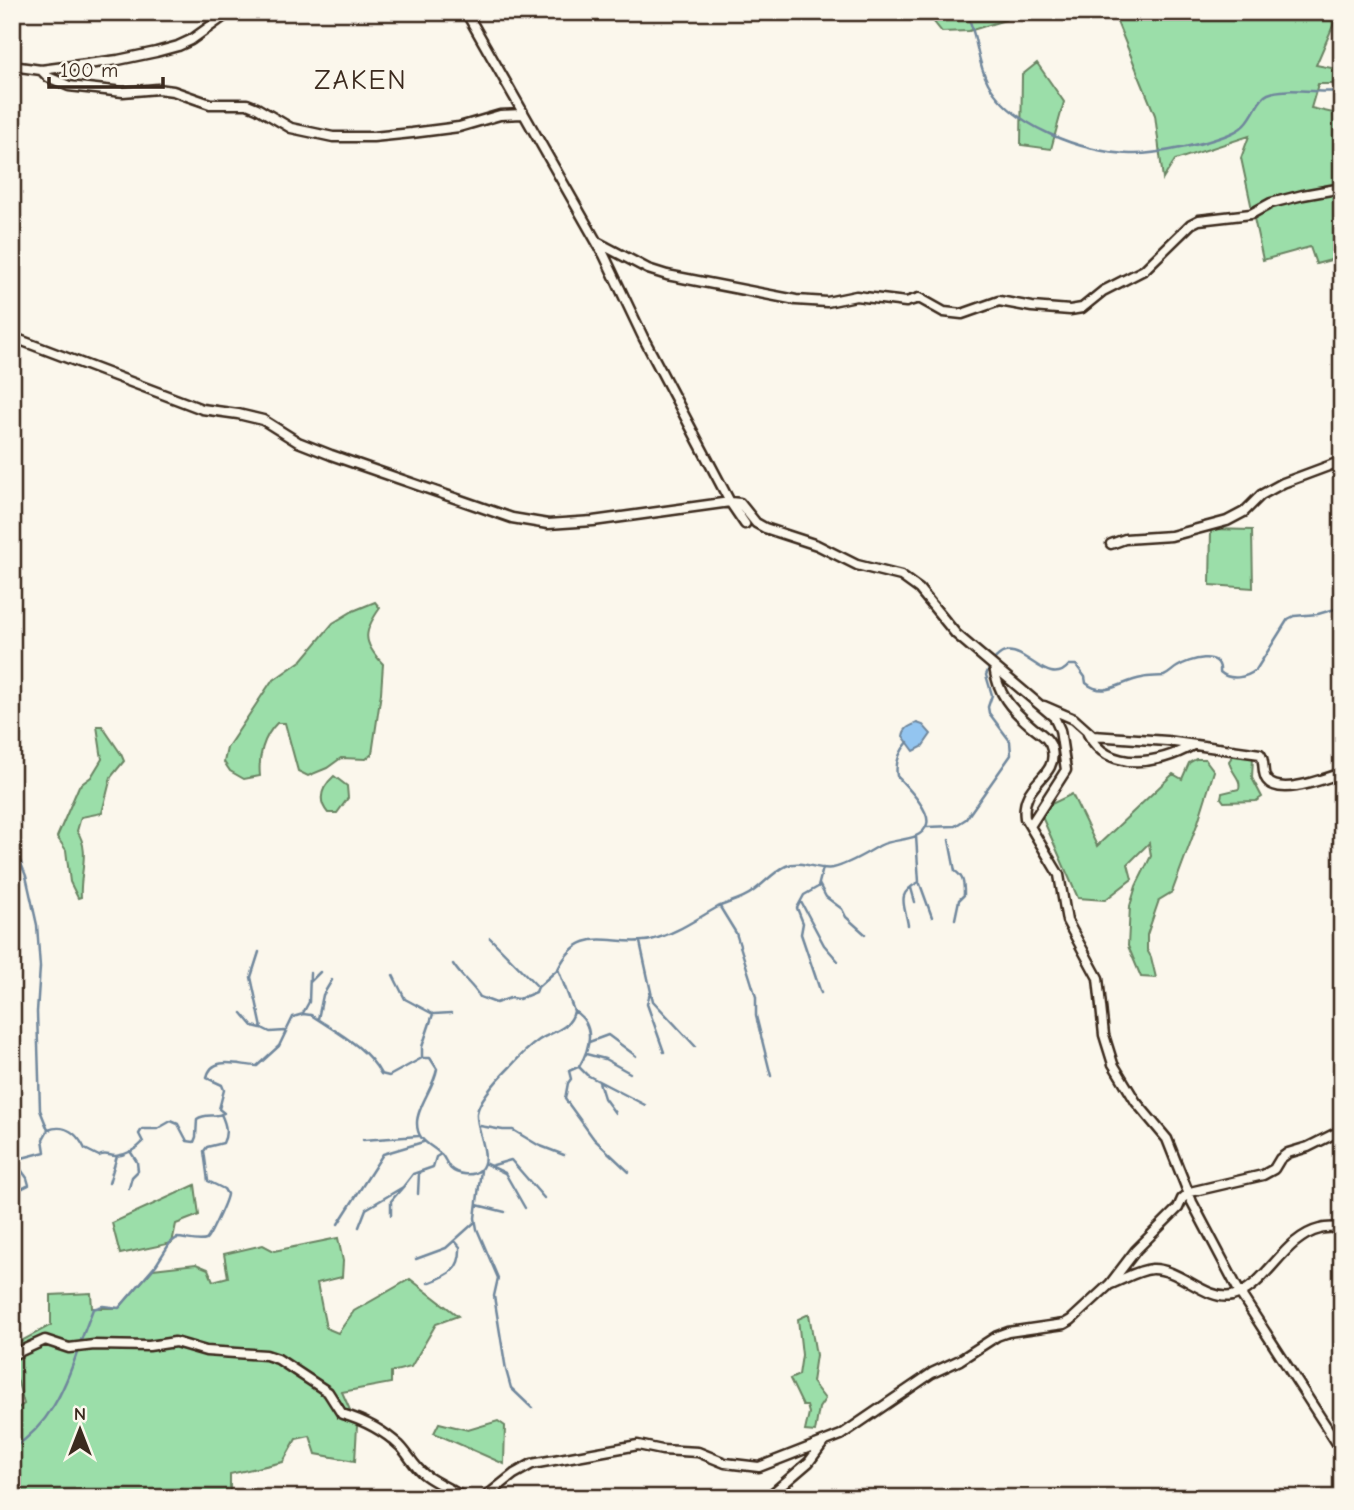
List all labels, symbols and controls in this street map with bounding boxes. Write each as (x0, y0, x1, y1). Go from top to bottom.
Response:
scale bar (49, 46, 163, 90)
text: 100 m (60, 58, 118, 82)
district label: ZAKEN (314, 64, 408, 96)
north arrow (46, 1394, 116, 1464)
text: N (74, 1403, 86, 1425)

